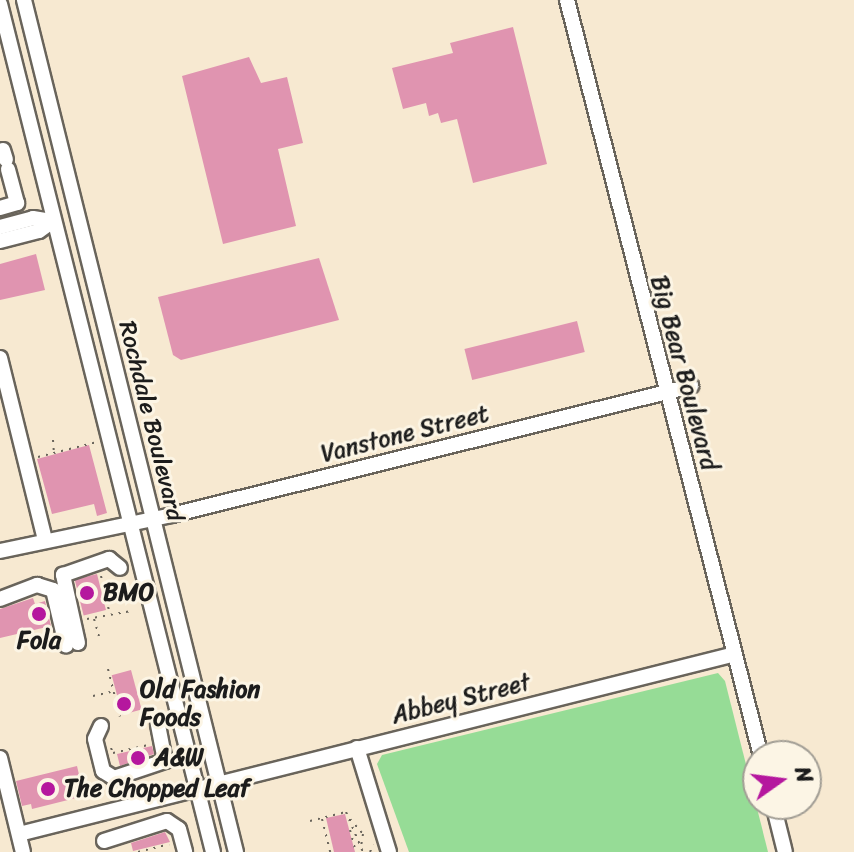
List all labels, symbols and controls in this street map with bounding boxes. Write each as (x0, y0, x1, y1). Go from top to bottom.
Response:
street label: Big Bear Boulevard (644, 273, 724, 473)
street label: Rochdale Boulevard (112, 318, 190, 524)
street label: Vanstone Street (319, 399, 491, 469)
place label: BMO (103, 579, 154, 607)
marker: BMO (78, 584, 96, 602)
marker: Fola (30, 605, 48, 623)
place label: Fola (17, 627, 61, 655)
street label: Abbey Street (388, 668, 534, 730)
place label: Old Fashion Foods (140, 676, 262, 732)
marker: Old Fashion Foods (115, 695, 133, 713)
north arrow (742, 740, 822, 820)
place label: A&W (154, 744, 203, 772)
marker: A&W (129, 749, 147, 767)
text: N (783, 762, 825, 787)
place label: The Chopped Leaf (64, 775, 251, 803)
marker: The Chopped Leaf (39, 780, 57, 798)

